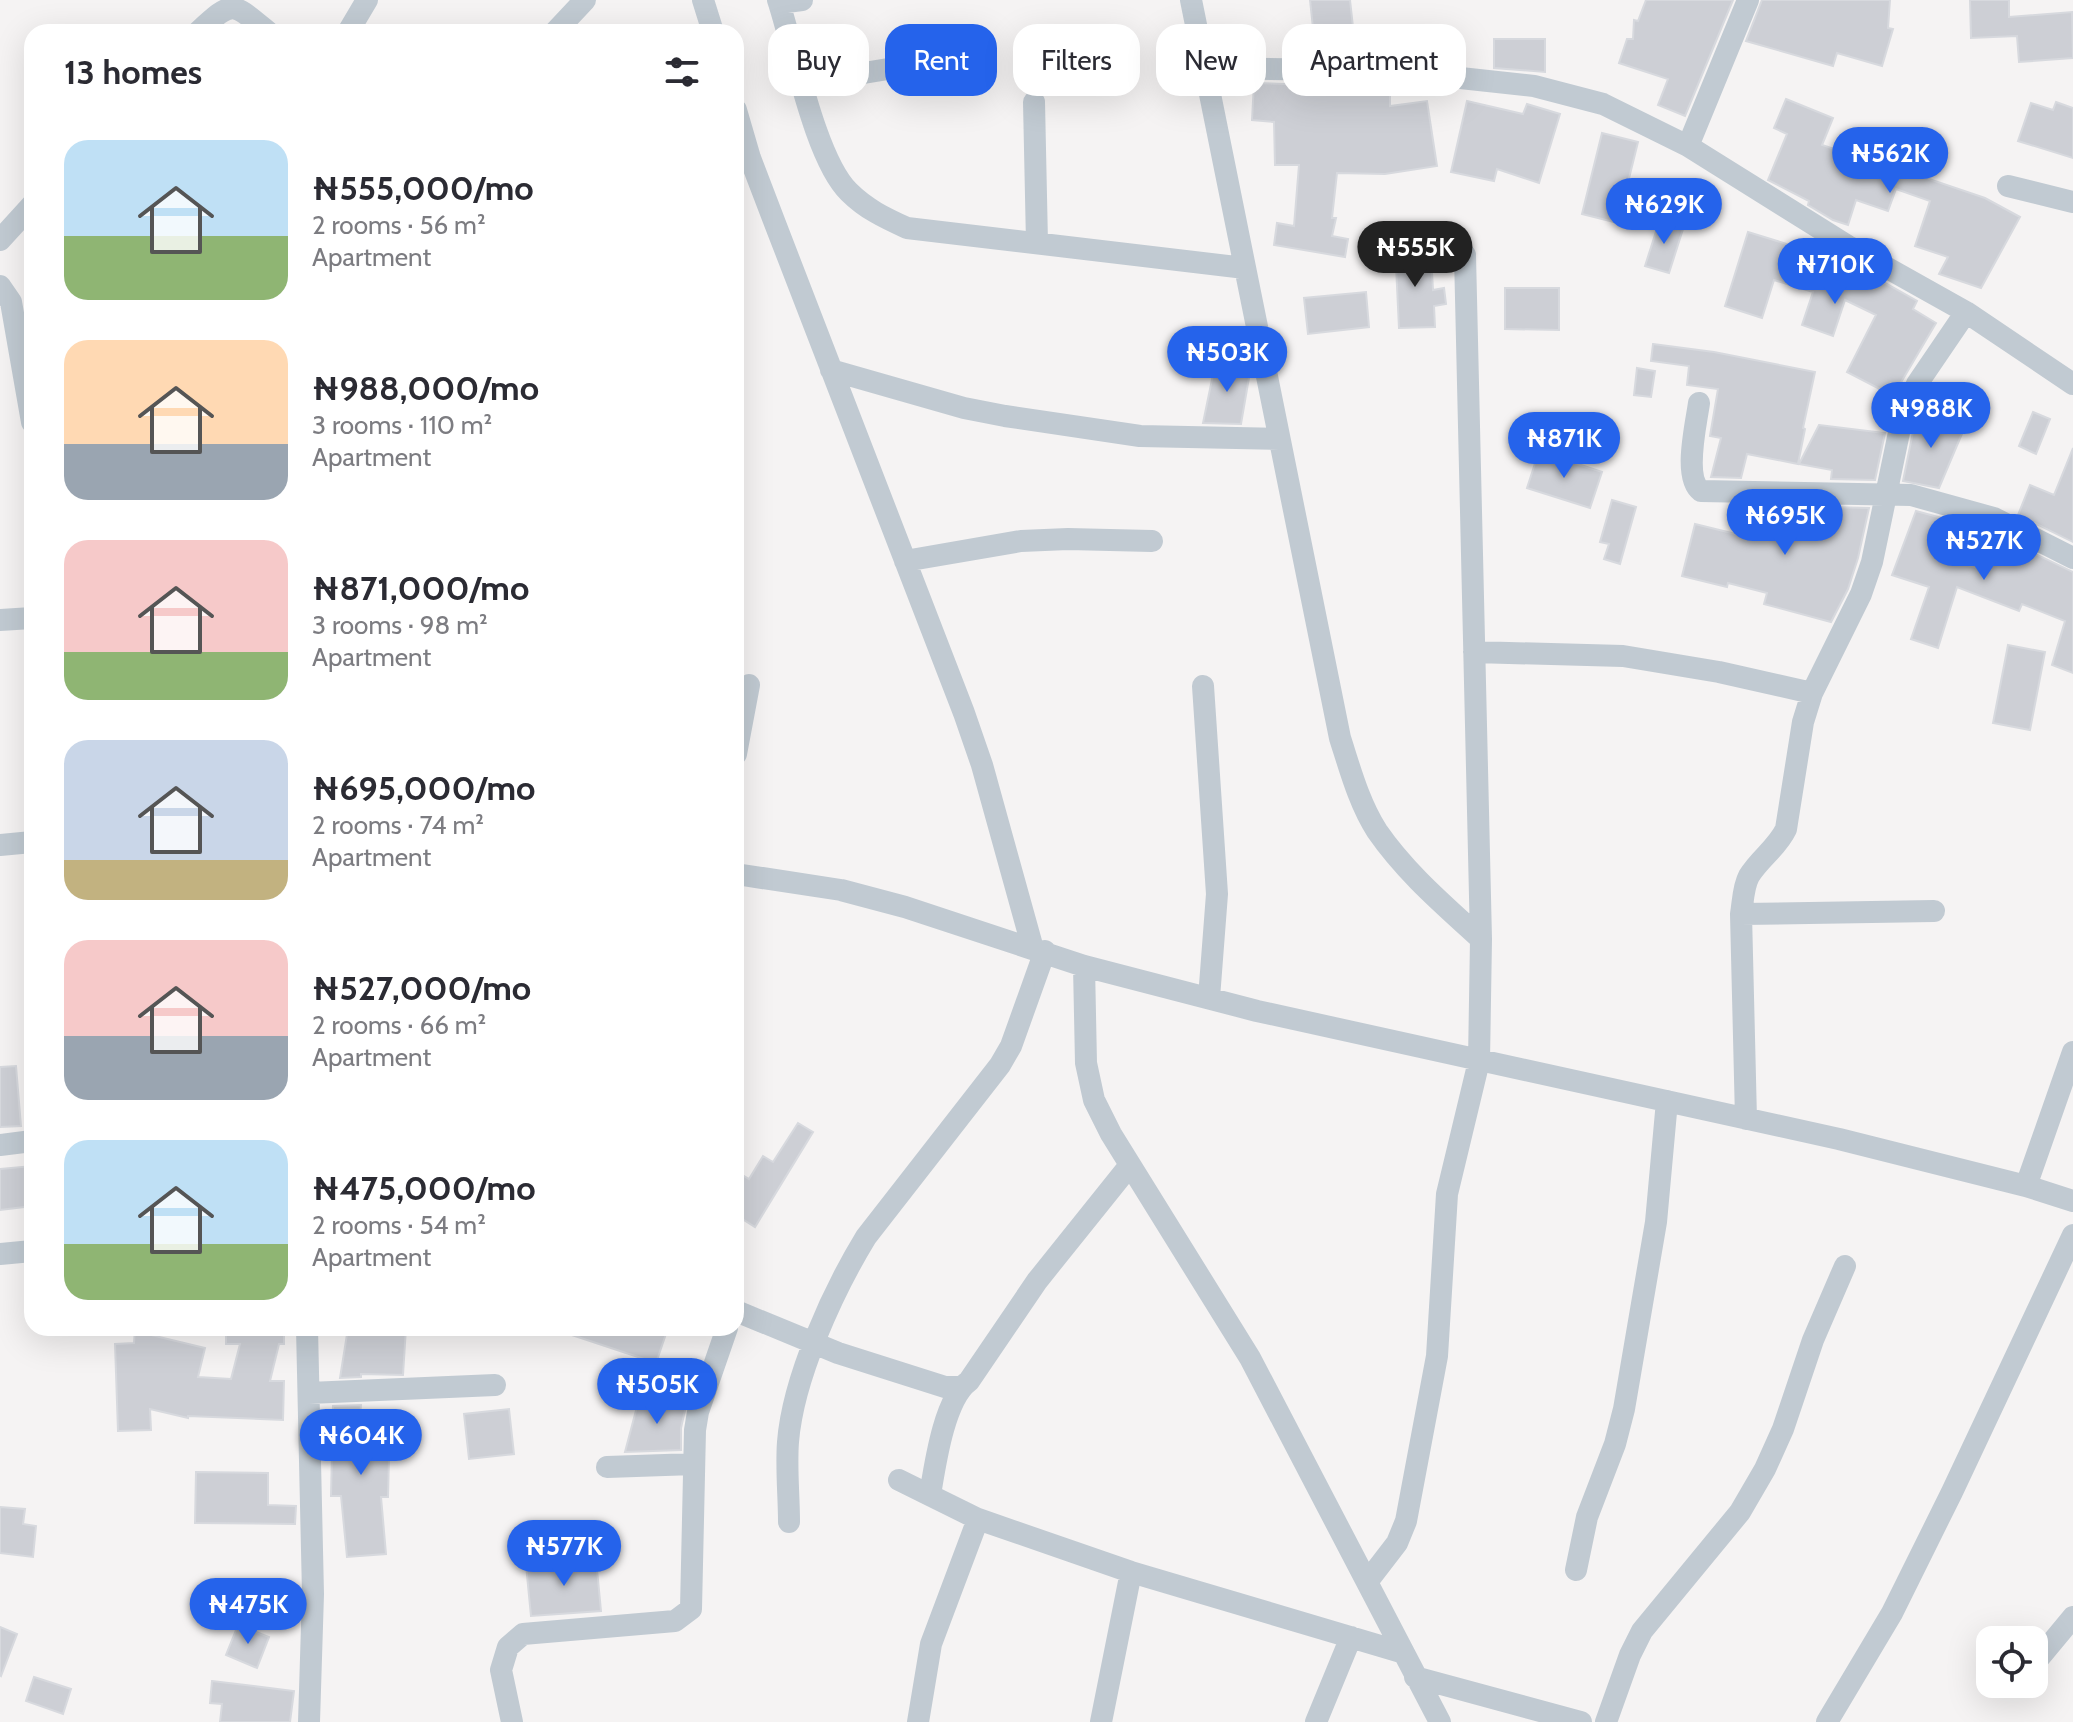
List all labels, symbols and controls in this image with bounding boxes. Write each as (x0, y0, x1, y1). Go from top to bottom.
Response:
chip: Buy (768, 24, 869, 96)
chip: Rent (885, 24, 997, 96)
chip: Filters (1013, 24, 1140, 96)
chip: New (1156, 24, 1266, 96)
chip: Apartment (1282, 24, 1466, 96)
icon: filters (660, 50, 704, 94)
text: 13 homes (64, 51, 202, 93)
pin: ₦562K (1834, 127, 1946, 195)
text: ₦562K (1850, 137, 1930, 169)
text: ₦555,000/mo (312, 167, 534, 209)
icon: home (128, 172, 224, 268)
pin: ₦629K (1608, 178, 1720, 246)
text: ₦629K (1624, 188, 1704, 220)
text: 2 rooms · 56 m² (312, 209, 486, 241)
pin: ₦555K (1359, 221, 1471, 289)
text: ₦555K (1375, 231, 1455, 263)
pin: ₦710K (1779, 238, 1891, 306)
text: Apartment (312, 241, 431, 273)
text: ₦710K (1796, 248, 1874, 280)
pin: ₦503K (1171, 326, 1283, 394)
text: ₦503K (1185, 336, 1269, 368)
text: ₦988,000/mo (312, 367, 539, 409)
icon: home (128, 372, 224, 468)
pin: ₦988K (1875, 382, 1987, 450)
text: ₦988K (1889, 392, 1973, 424)
text: 3 rooms · 110 m² (312, 409, 492, 441)
pin: ₦871K (1508, 412, 1620, 480)
text: ₦871K (1526, 422, 1602, 454)
text: Apartment (312, 441, 431, 473)
pin: ₦695K (1729, 489, 1841, 557)
text: ₦695K (1745, 499, 1825, 531)
pin: ₦527K (1928, 514, 2040, 582)
text: ₦527K (1945, 524, 2023, 556)
text: ₦871,000/mo (312, 567, 529, 609)
icon: home (128, 572, 224, 668)
text: 3 rooms · 98 m² (312, 609, 488, 641)
text: Apartment (312, 641, 431, 673)
text: ₦695,000/mo (312, 767, 535, 809)
icon: home (128, 772, 224, 868)
text: 2 rooms · 74 m² (312, 809, 484, 841)
text: Apartment (312, 841, 431, 873)
text: ₦527,000/mo (312, 967, 531, 1009)
icon: home (128, 972, 224, 1068)
text: 2 rooms · 66 m² (312, 1009, 486, 1041)
text: Apartment (312, 1041, 431, 1073)
text: ₦475,000/mo (312, 1167, 536, 1209)
icon: home (128, 1172, 224, 1268)
text: 2 rooms · 54 m² (312, 1209, 486, 1241)
text: Apartment (312, 1241, 431, 1273)
pin: ₦505K (601, 1358, 713, 1426)
text: ₦505K (615, 1368, 699, 1400)
pin: ₦604K (305, 1409, 417, 1477)
text: ₦604K (318, 1419, 404, 1451)
pin: ₦577K (508, 1520, 620, 1588)
text: ₦577K (525, 1530, 603, 1562)
pin: ₦475K (192, 1578, 304, 1646)
text: ₦475K (208, 1588, 288, 1620)
map controls (1976, 1626, 2048, 1698)
button: locate (1976, 1626, 2048, 1698)

